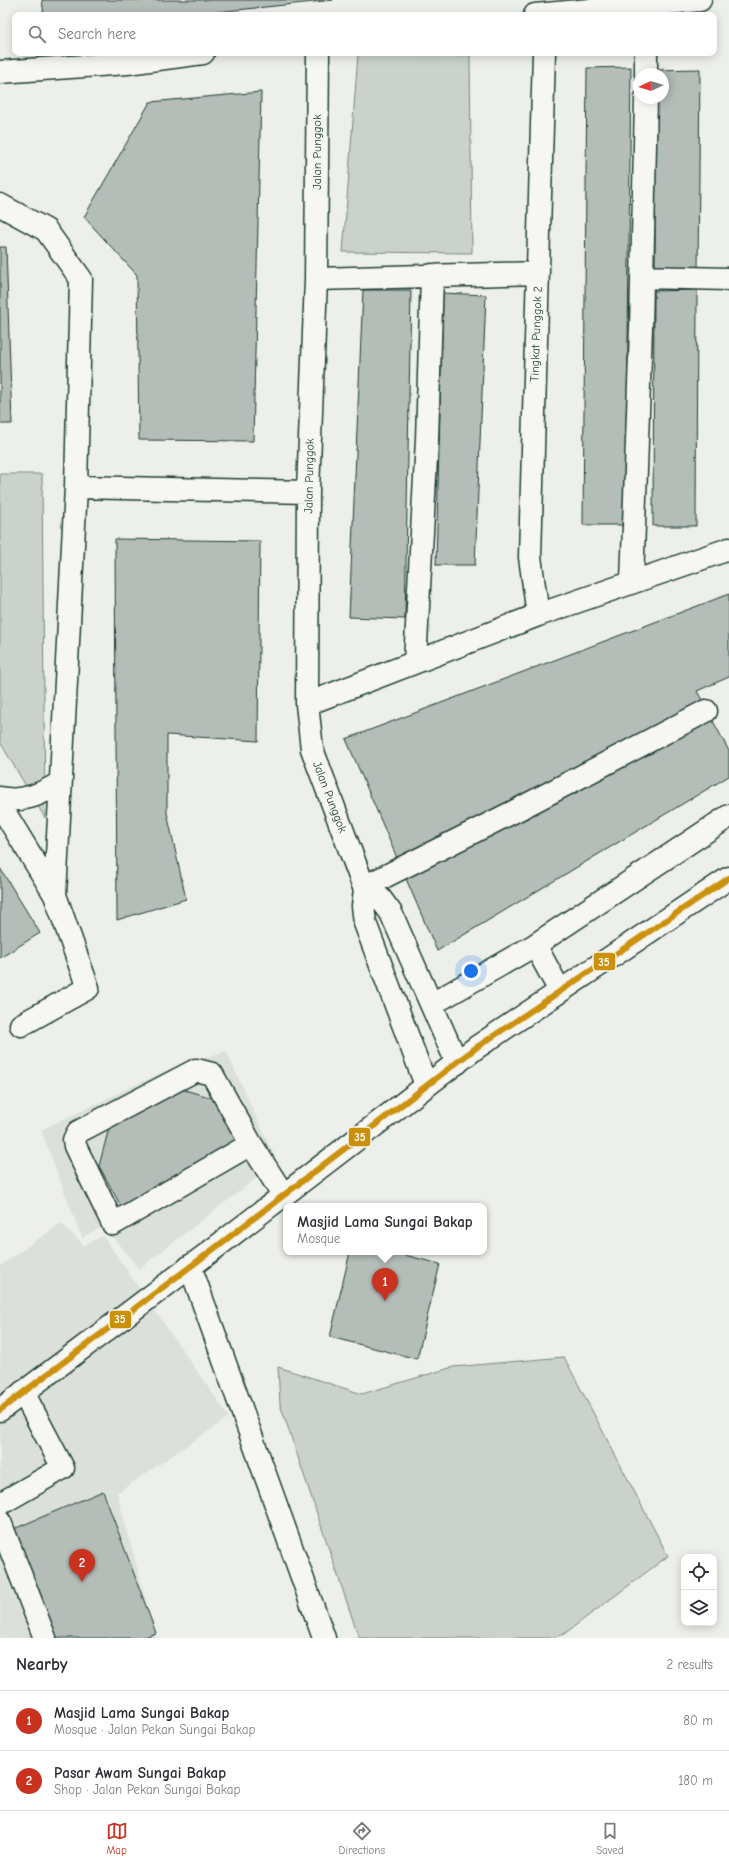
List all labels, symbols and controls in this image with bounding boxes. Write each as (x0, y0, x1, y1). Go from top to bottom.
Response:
search box (12, 12, 717, 56)
icon: search (26, 23, 48, 45)
text: Search here (58, 25, 136, 43)
north arrow (633, 68, 669, 104)
street label: Jalan Punggok (310, 114, 324, 190)
street label: Tingkat Punggok 2 (527, 286, 545, 382)
street label: Jalan Punggok (301, 438, 317, 514)
street label: Jalan Punggok (310, 759, 350, 835)
line badge: 35 (593, 952, 616, 971)
text: 35 (598, 956, 610, 969)
your location (461, 961, 481, 981)
line badge: 35 (348, 1127, 371, 1147)
text: 35 (354, 1131, 366, 1144)
popup (283, 1203, 487, 1255)
text: Masjid Lama Sungai Bakap (297, 1213, 473, 1231)
text: Mosque (297, 1231, 340, 1246)
pin: 1 (372, 1268, 398, 1301)
line badge: 35 (109, 1310, 132, 1329)
text: 35 (114, 1313, 126, 1326)
pin: 2 (69, 1549, 95, 1582)
map controls (681, 1554, 717, 1626)
button: locate (681, 1554, 717, 1590)
button: layers (681, 1590, 717, 1626)
text: Nearby (16, 1655, 67, 1674)
text: 2 results (666, 1657, 713, 1672)
text: Masjid Lama Sungai Bakap (54, 1704, 229, 1722)
text: 1 (26, 1713, 32, 1728)
text: 80 m (683, 1713, 713, 1728)
text: Mosque · Jalan Pekan Sungai Bakap (54, 1722, 255, 1737)
text: Pasar Awam Sungai Bakap (54, 1764, 226, 1782)
text: 2 (26, 1773, 32, 1788)
text: 180 m (678, 1773, 713, 1788)
text: Shop · Jalan Pekan Sungai Bakap (54, 1782, 240, 1797)
tab: Map (106, 1820, 128, 1857)
tab: Directions (339, 1820, 385, 1857)
tab: Saved (596, 1820, 623, 1857)

